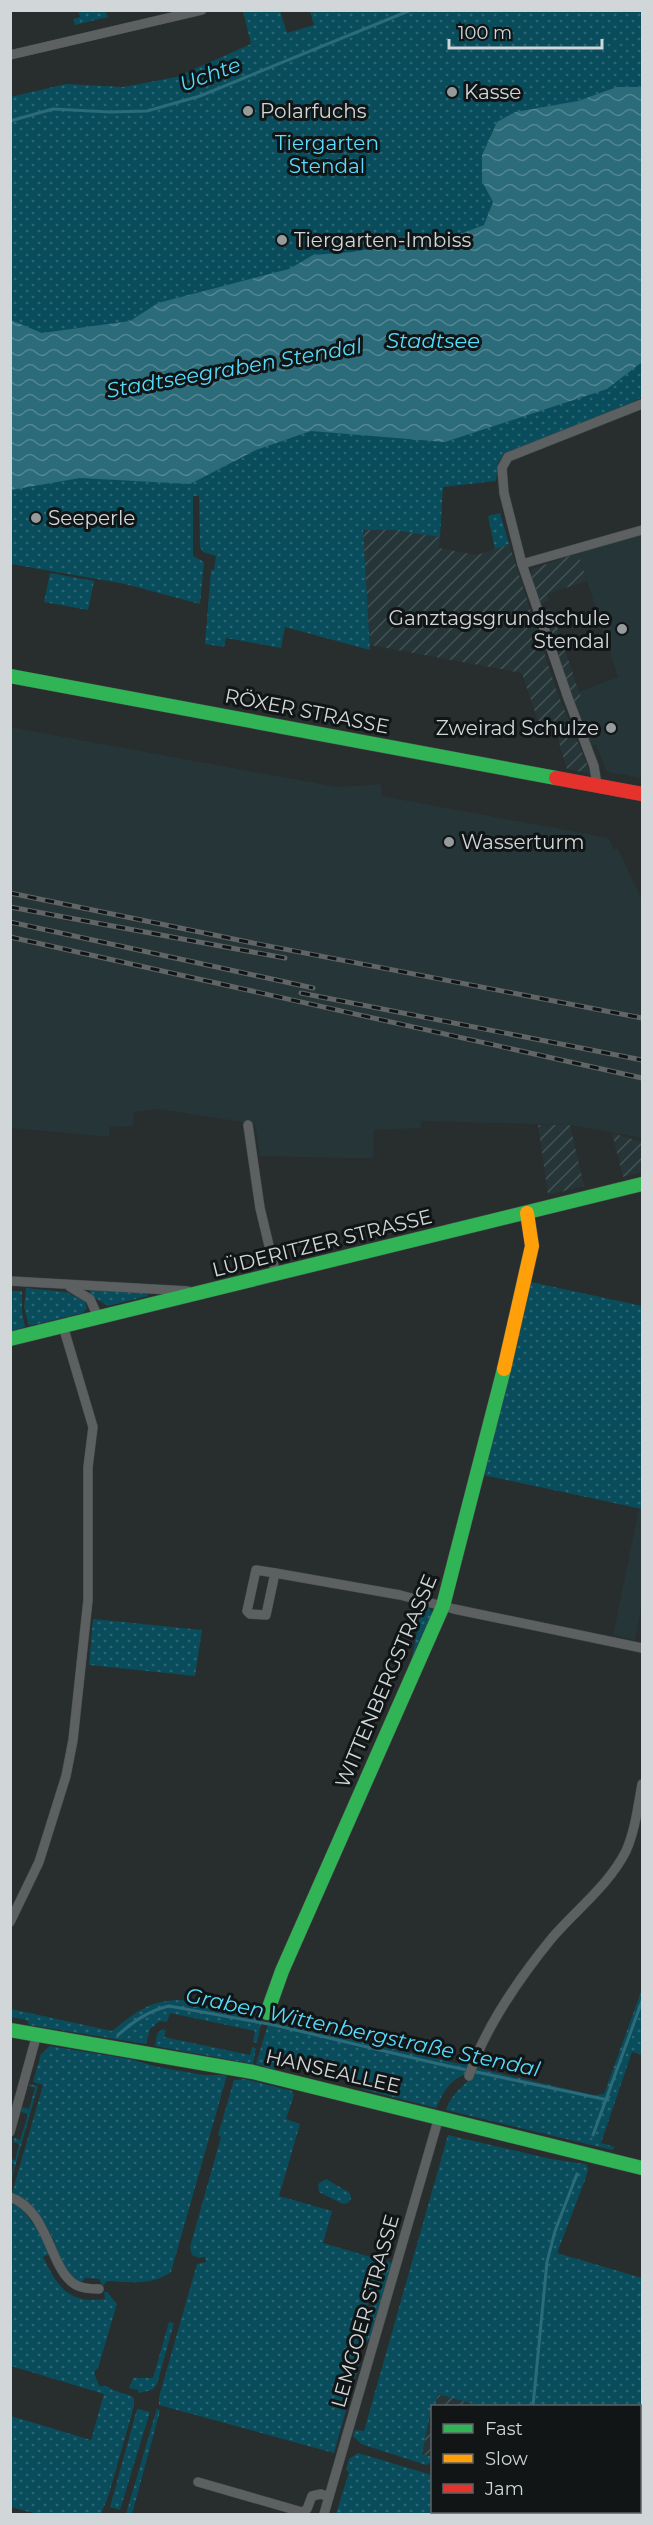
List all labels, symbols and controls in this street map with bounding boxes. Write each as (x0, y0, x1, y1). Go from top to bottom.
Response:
scale bar (449, 12, 602, 50)
text: 100 m (458, 22, 512, 44)
water label: Uchte (176, 52, 244, 96)
place label: Kasse (464, 80, 521, 104)
marker: Kasse (445, 85, 459, 99)
place label: Polarfuchs (260, 99, 367, 123)
marker: Polarfuchs (241, 104, 255, 118)
park label: Tiergarten Stendal (275, 131, 379, 178)
place label: Tiergarten-Imbiss (294, 228, 471, 252)
marker: Tiergarten-Imbiss (275, 233, 289, 247)
water label: Stadtsee (386, 328, 480, 353)
water label: Stadtseegraben Stendal (104, 333, 364, 403)
place label: Seeperle (48, 506, 135, 530)
marker: Seeperle (29, 511, 43, 525)
place label: Ganztagsgrundschule Stendal (388, 606, 610, 653)
marker: Ganztagsgrundschule Stendal (615, 622, 629, 636)
street label: RÖXER STRASSE (223, 683, 391, 739)
place label: Zweirad Schulze (436, 716, 599, 740)
marker: Zweirad Schulze (604, 721, 618, 735)
place label: Wasserturm (461, 830, 585, 854)
marker: Wasserturm (442, 835, 456, 849)
street label: LÜDERITZER STRASSE (210, 1204, 434, 1282)
street label: WITTENBERGSTRASSE (330, 1571, 442, 1791)
water label: Graben Wittenbergstraße Stendal (184, 1982, 543, 2082)
street label: HANSEALLEE (263, 2044, 403, 2098)
street label: LEMGOER STRASSE (326, 2212, 404, 2410)
legend (431, 2405, 641, 2513)
text: Fast (485, 2418, 523, 2440)
text: Slow (485, 2448, 528, 2470)
text: Jam (484, 2478, 524, 2500)

